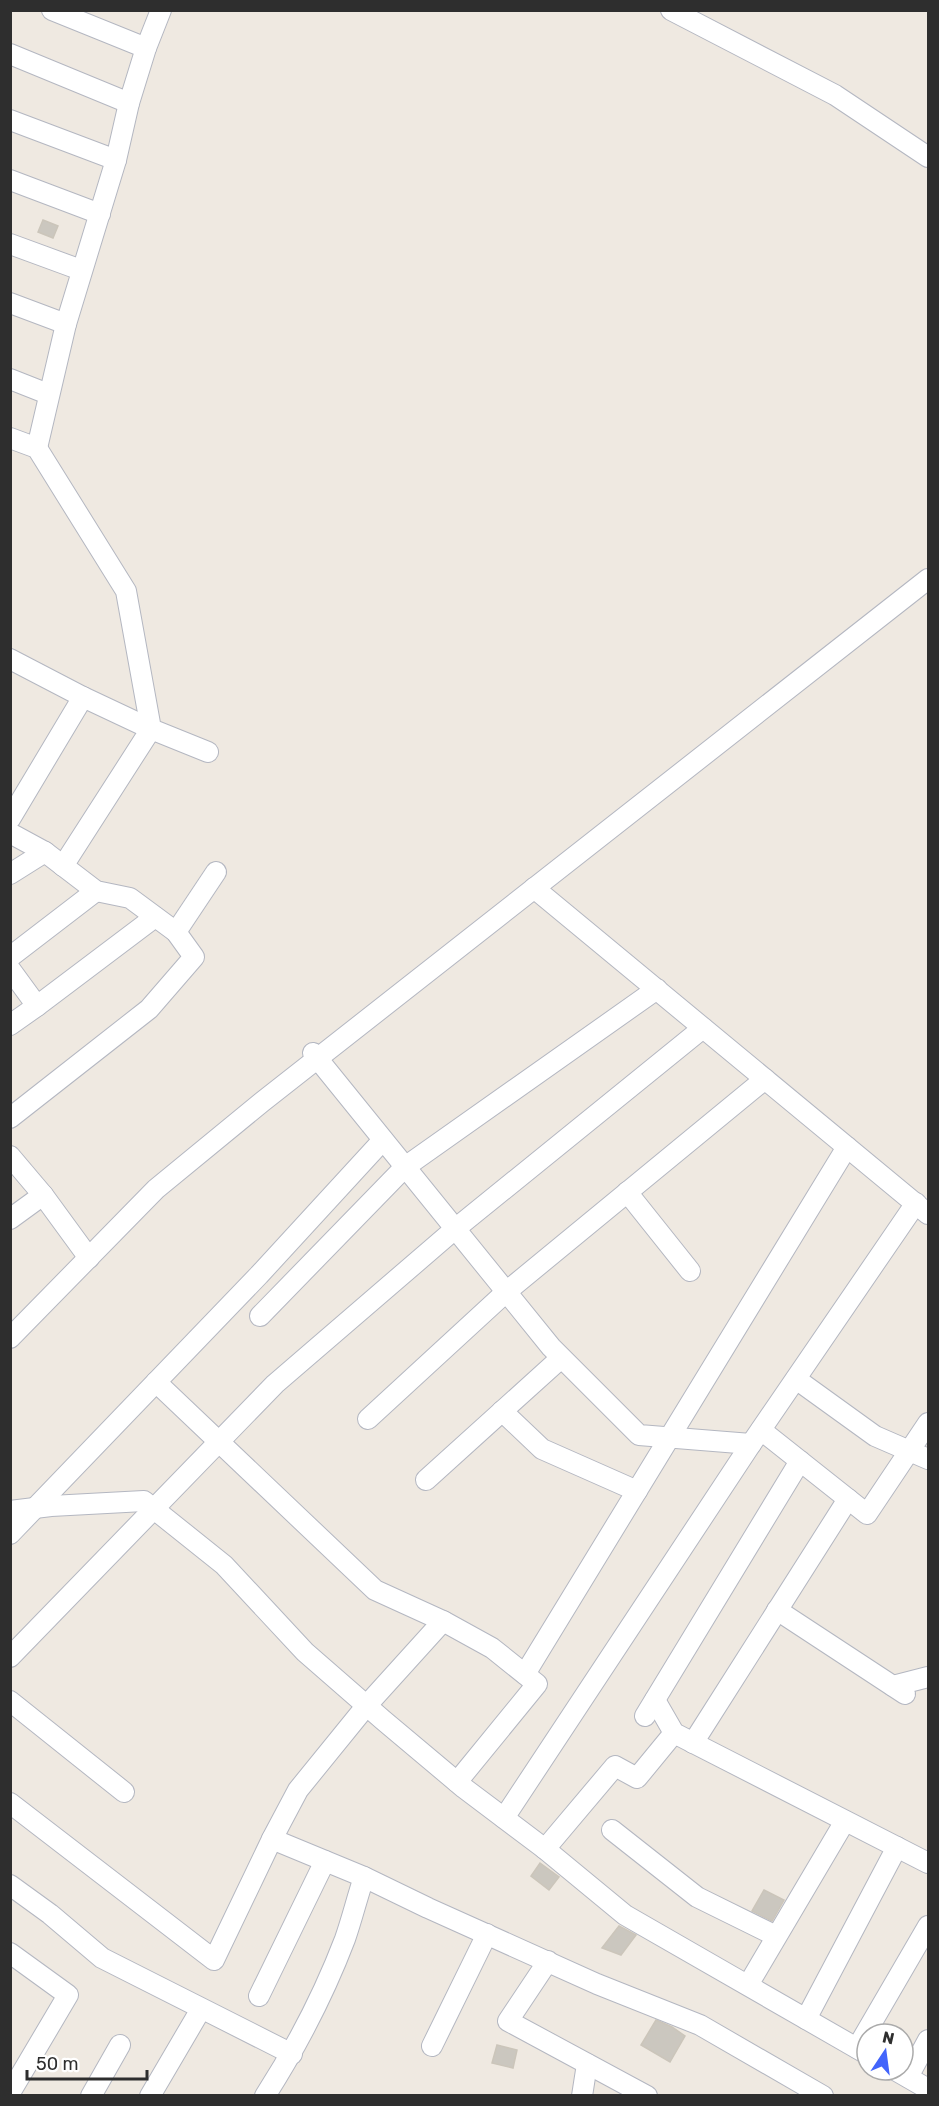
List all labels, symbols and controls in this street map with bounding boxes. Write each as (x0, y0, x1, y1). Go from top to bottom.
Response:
north arrow (855, 2022, 915, 2082)
text: N (881, 2027, 896, 2048)
scale bar (27, 2043, 147, 2081)
text: 50 m (36, 2053, 79, 2075)

